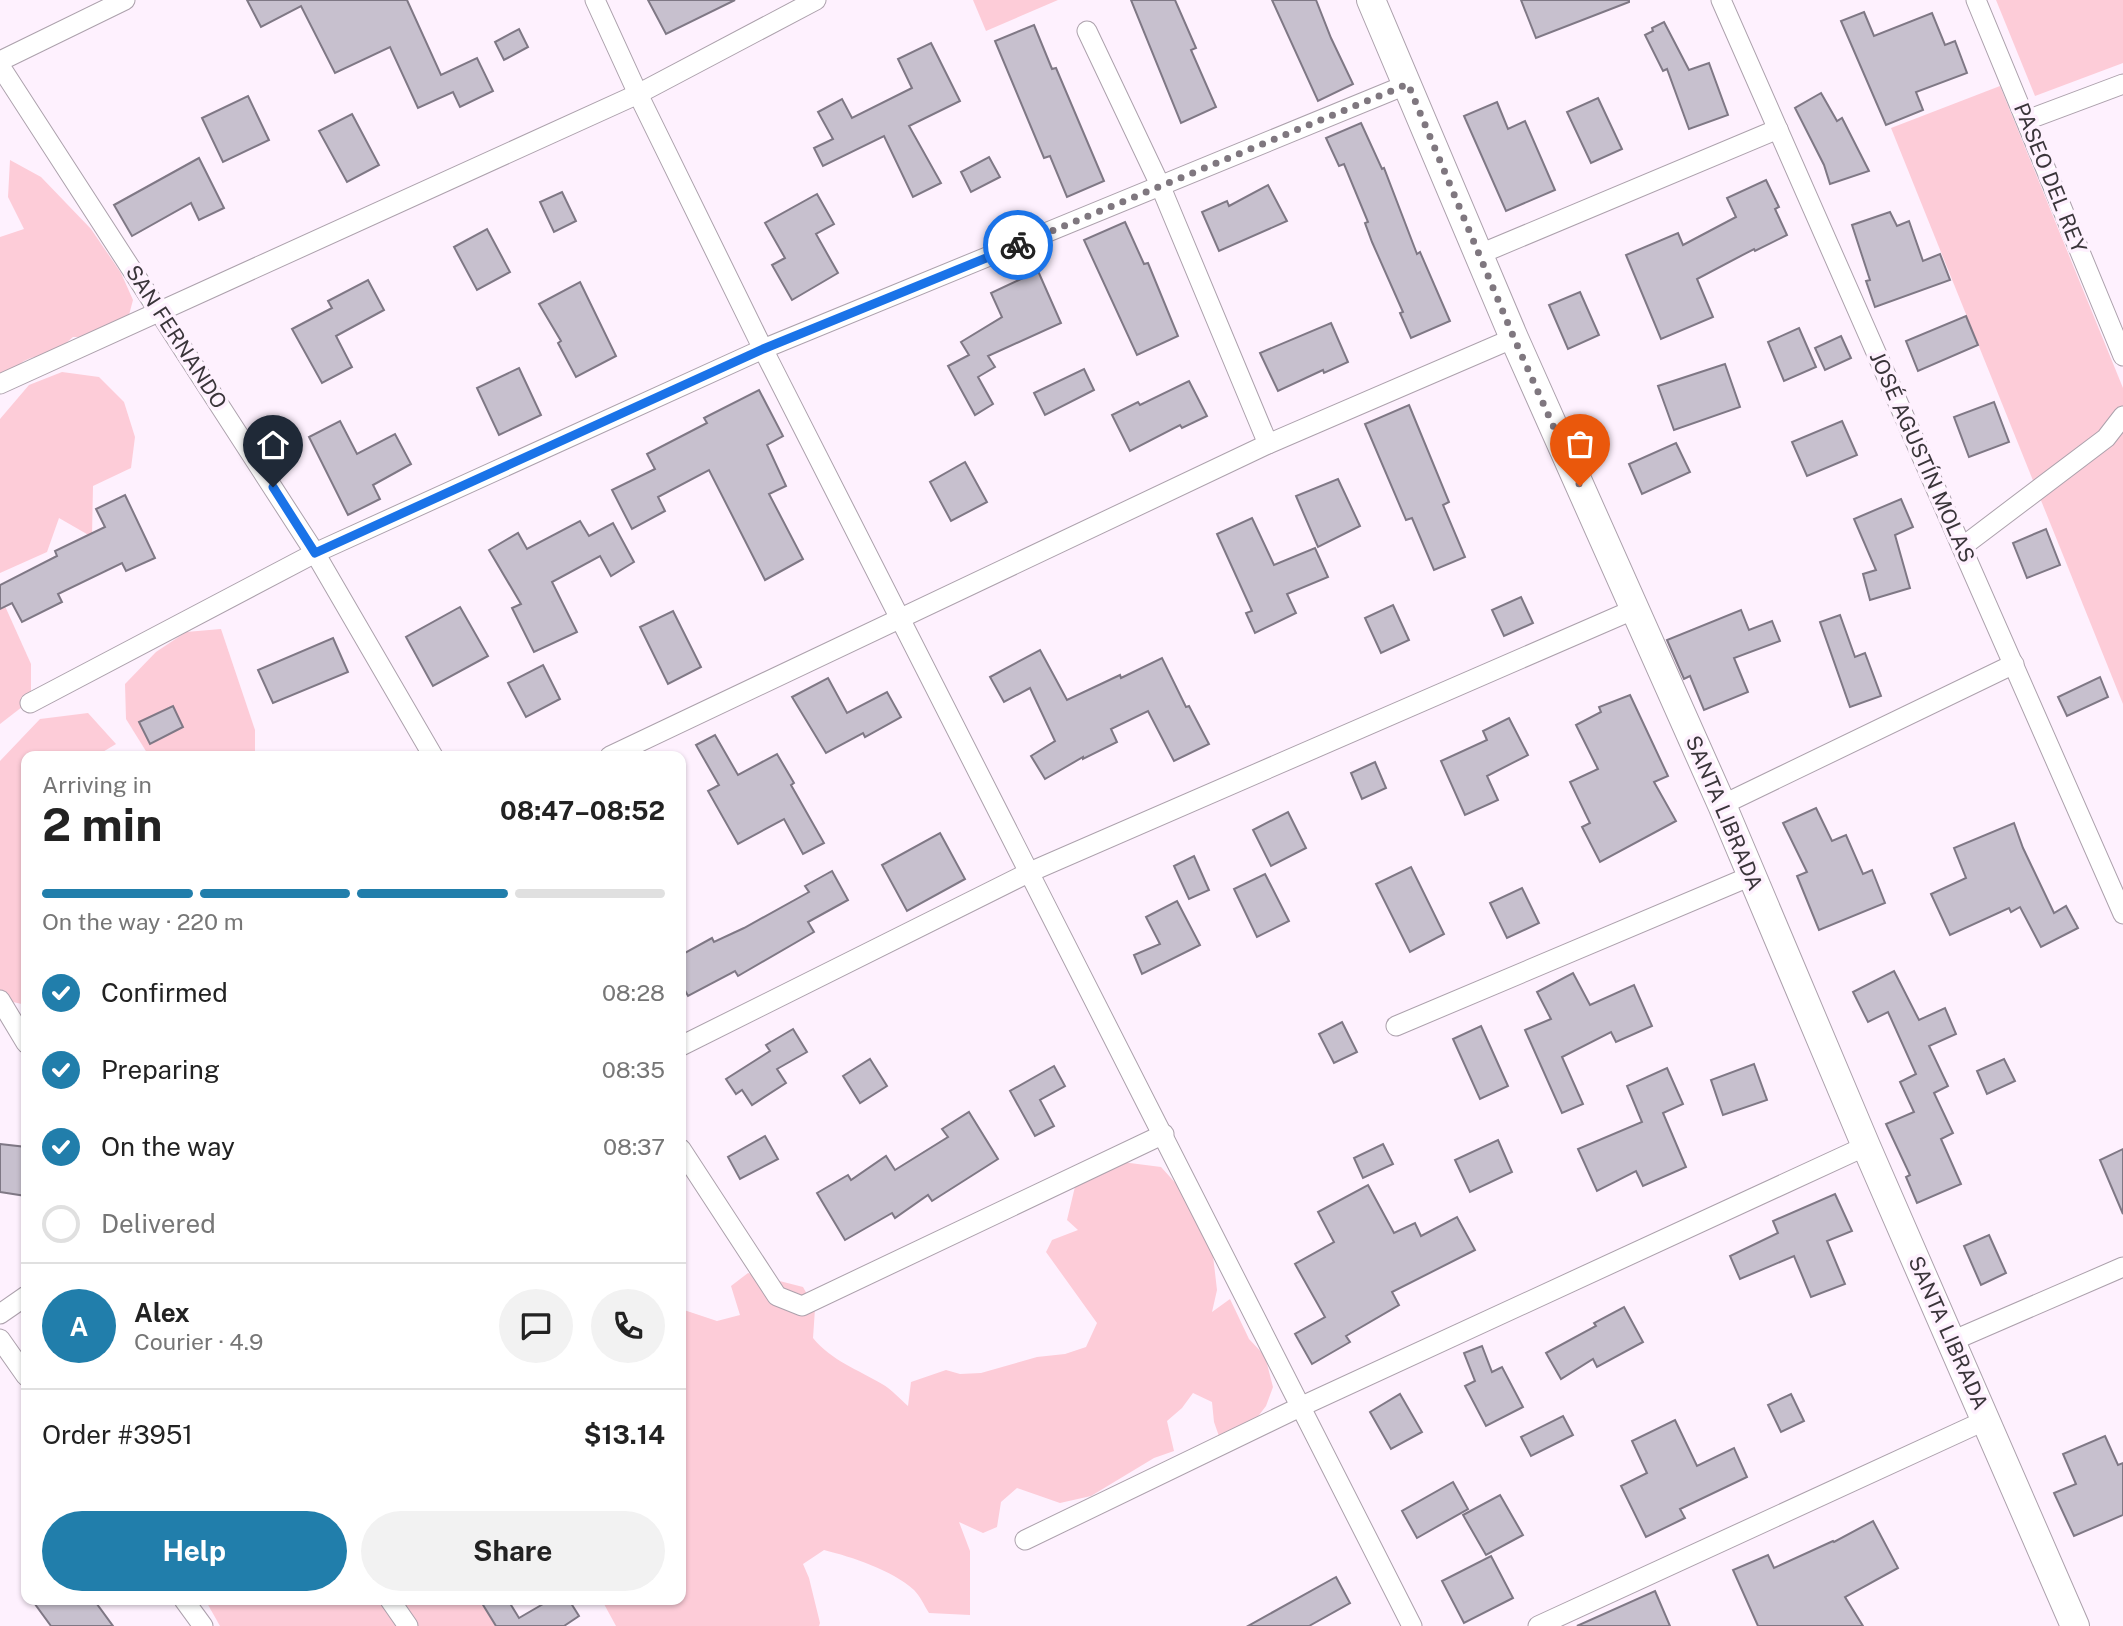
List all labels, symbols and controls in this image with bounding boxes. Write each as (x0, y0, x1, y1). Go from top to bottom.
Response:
street label: PASEO DEL REY (2009, 99, 2092, 257)
courier (983, 210, 1053, 280)
icon: bike (999, 226, 1037, 264)
street label: SAN FERNANDO (121, 260, 232, 413)
street label: JOSÉ AGUSTÍN MOLAS (1865, 348, 1980, 566)
pin (1550, 414, 1610, 486)
pin (243, 415, 303, 487)
icon: bag (1561, 425, 1599, 463)
icon: home (254, 426, 292, 464)
street label: SANTA LIBRADA (1681, 732, 1768, 894)
text: Arriving in (42, 771, 152, 798)
text: 08:47–08:52 (500, 795, 665, 826)
text: 2 min (42, 797, 162, 851)
text: On the way · 220 m (42, 908, 244, 935)
icon: check (42, 974, 80, 1012)
text: Confirmed (101, 977, 228, 1008)
text: 08:28 (602, 979, 665, 1006)
icon: check (42, 1051, 80, 1089)
text: Preparing (101, 1054, 220, 1085)
text: 08:35 (602, 1056, 665, 1083)
icon: check (42, 1128, 80, 1166)
text: On the way (101, 1131, 235, 1162)
text: 08:37 (603, 1133, 665, 1160)
text: Delivered (101, 1208, 216, 1239)
street label: SANTA LIBRADA (1903, 1252, 1994, 1414)
button: chat (499, 1289, 573, 1363)
button: phone (591, 1289, 665, 1363)
text: Alex (134, 1297, 190, 1328)
text: A (70, 1311, 88, 1342)
text: Courier · 4.9 (134, 1328, 263, 1355)
text: Order #3951 (42, 1419, 193, 1450)
text: $13.14 (584, 1419, 665, 1450)
button: Help (42, 1511, 347, 1591)
button: Share (361, 1511, 665, 1591)

